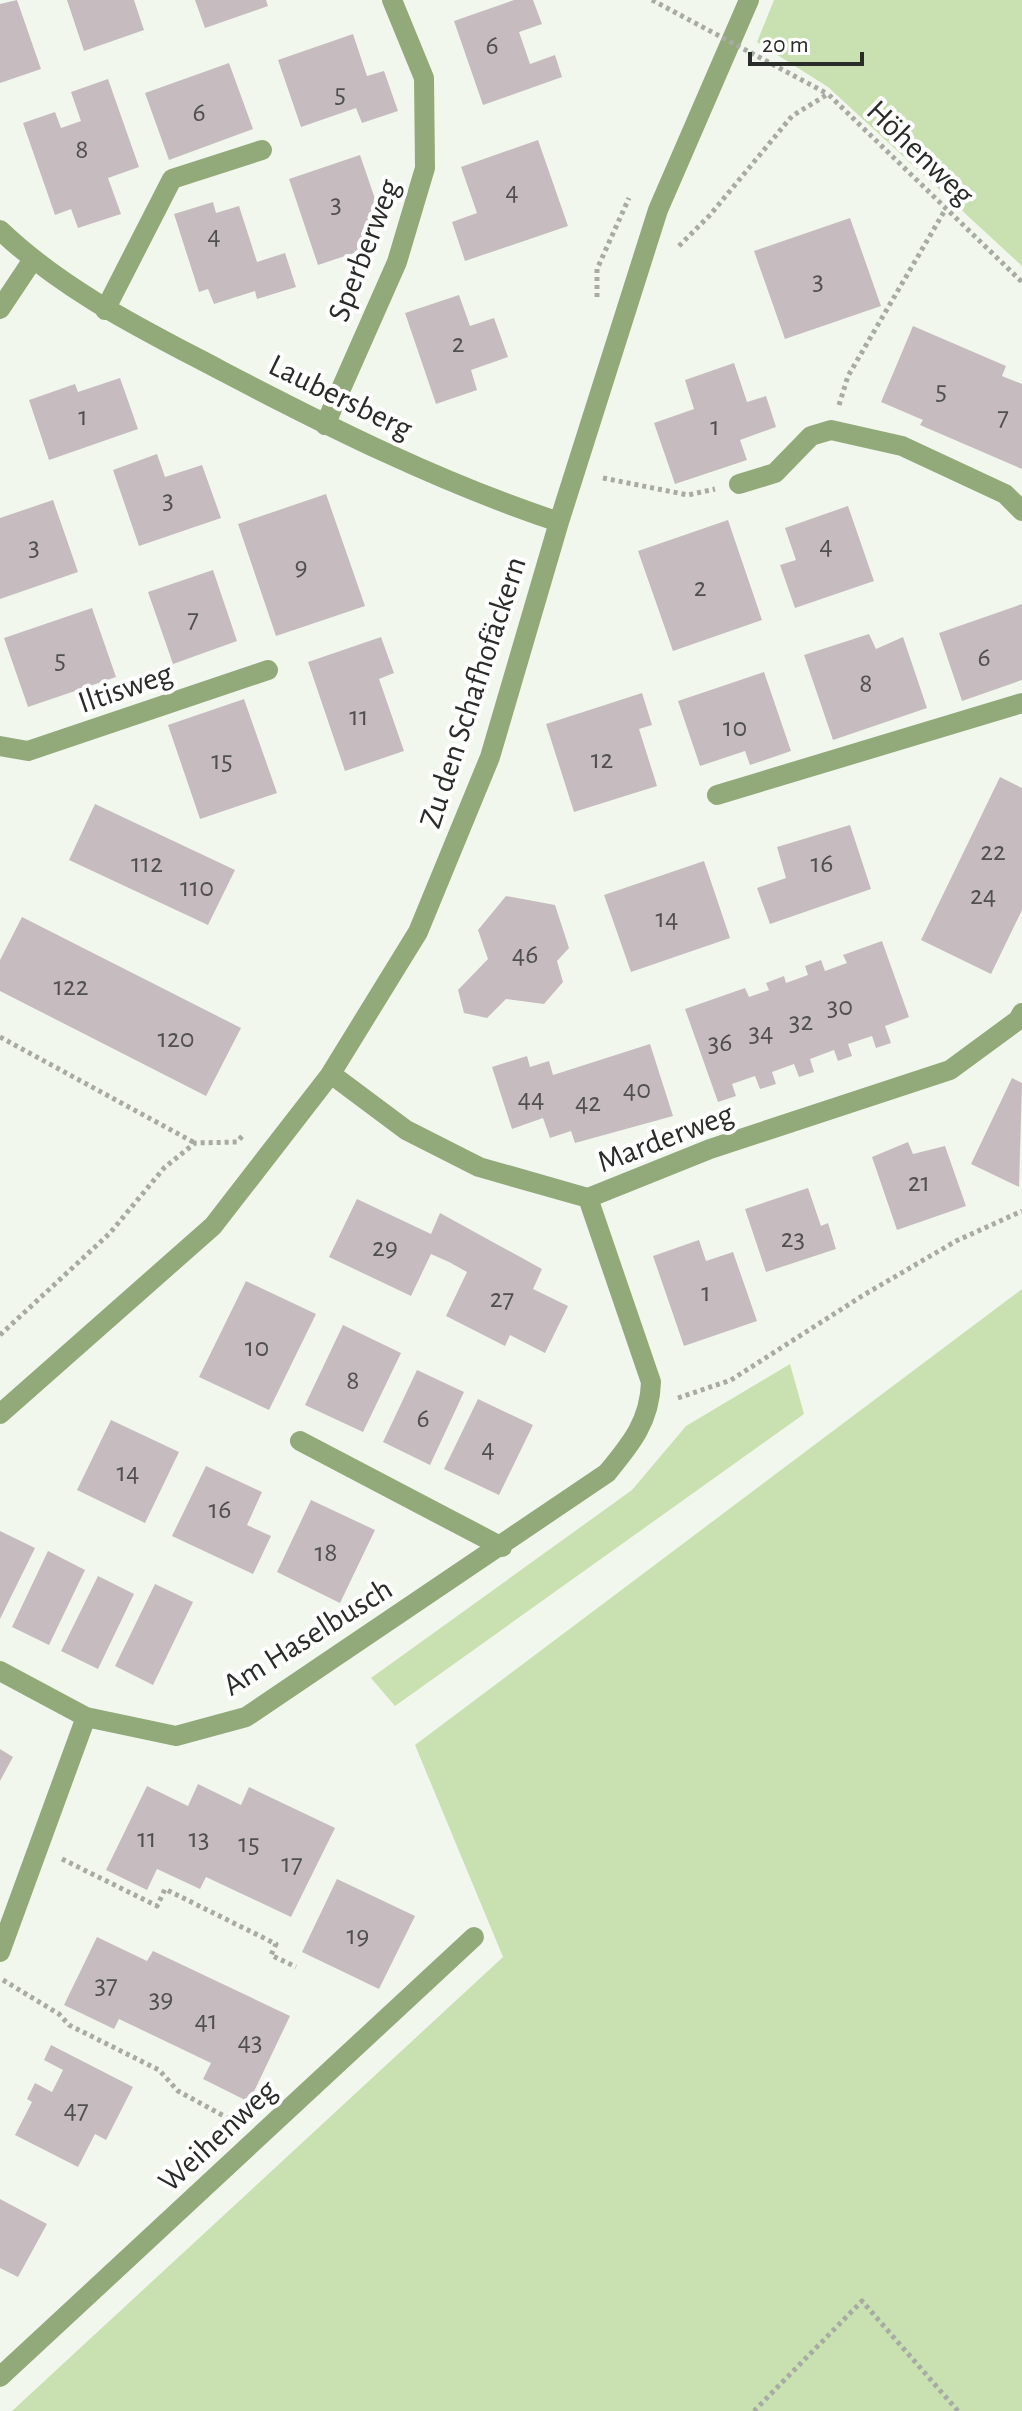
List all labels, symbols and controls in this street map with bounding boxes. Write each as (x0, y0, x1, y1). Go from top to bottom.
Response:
scale bar (750, 16, 862, 66)
house number: 6 (485, 32, 499, 60)
text: 20 m (762, 33, 809, 57)
house number: 5 (334, 80, 346, 108)
street label: Höhenweg (860, 94, 980, 212)
house number: 6 (192, 99, 206, 127)
house number: 8 (75, 136, 89, 164)
street label: Sperberweg (322, 174, 406, 326)
house number: 4 (505, 178, 519, 206)
house number: 3 (330, 190, 342, 218)
house number: 4 (207, 222, 221, 250)
house number: 3 (812, 267, 824, 295)
house number: 2 (452, 330, 464, 358)
street label: Laubersberg (264, 349, 418, 445)
house number: 5 (935, 377, 947, 405)
house number: 1 (78, 403, 88, 431)
house number: 7 (997, 403, 1009, 431)
house number: 1 (710, 413, 720, 441)
house number: 3 (162, 486, 174, 514)
house number: 4 (819, 532, 833, 560)
house number: 3 (28, 533, 40, 561)
house number: 9 (294, 553, 308, 581)
street label: Zu den Schafhofäckern (414, 553, 532, 832)
house number: 2 (694, 574, 706, 602)
house number: 7 (187, 605, 199, 633)
house number: 6 (977, 644, 991, 672)
house number: 5 (54, 646, 66, 674)
street label: Iltisweg (74, 657, 177, 719)
house number: 8 (859, 670, 873, 698)
house number: 11 (349, 703, 369, 731)
house number: 10 (723, 714, 747, 742)
house number: 12 (591, 746, 613, 774)
house number: 15 (211, 747, 233, 775)
house number: 22 (980, 838, 1006, 866)
house number: 112 (131, 850, 163, 878)
house number: 16 (811, 850, 833, 878)
house number: 110 (180, 874, 214, 902)
house number: 24 (970, 882, 996, 910)
house number: 14 (655, 905, 679, 933)
house number: 46 (512, 941, 538, 969)
house number: 122 (53, 973, 89, 1001)
house number: 30 (827, 993, 853, 1021)
house number: 32 (789, 1008, 813, 1036)
house number: 34 (748, 1019, 774, 1047)
house number: 120 (157, 1025, 195, 1053)
house number: 36 (708, 1029, 732, 1057)
house number: 40 (623, 1076, 651, 1104)
house number: 44 (518, 1085, 544, 1113)
house number: 42 (575, 1089, 601, 1117)
street label: Marderweg (593, 1097, 738, 1178)
house number: 21 (908, 1169, 930, 1197)
house number: 23 (781, 1225, 805, 1253)
house number: 29 (372, 1234, 398, 1262)
house number: 1 (701, 1279, 711, 1307)
house number: 27 (490, 1285, 514, 1313)
house number: 10 (245, 1334, 269, 1362)
house number: 8 (346, 1367, 360, 1395)
house number: 6 (416, 1405, 430, 1433)
house number: 4 (481, 1435, 495, 1463)
house number: 14 (116, 1459, 140, 1487)
house number: 16 (209, 1496, 231, 1524)
house number: 18 (315, 1539, 337, 1567)
street label: Am Haselbusch (217, 1572, 398, 1702)
house number: 11 (137, 1825, 157, 1853)
house number: 13 (188, 1825, 210, 1853)
house number: 15 (238, 1830, 260, 1858)
house number: 17 (281, 1850, 303, 1878)
house number: 19 (347, 1922, 369, 1950)
house number: 37 (94, 1971, 118, 1999)
house number: 39 (149, 1985, 173, 2013)
house number: 41 (194, 2007, 218, 2035)
house number: 43 (237, 2028, 263, 2056)
street label: Weihenweg (153, 2073, 283, 2198)
house number: 47 (63, 2096, 89, 2124)

